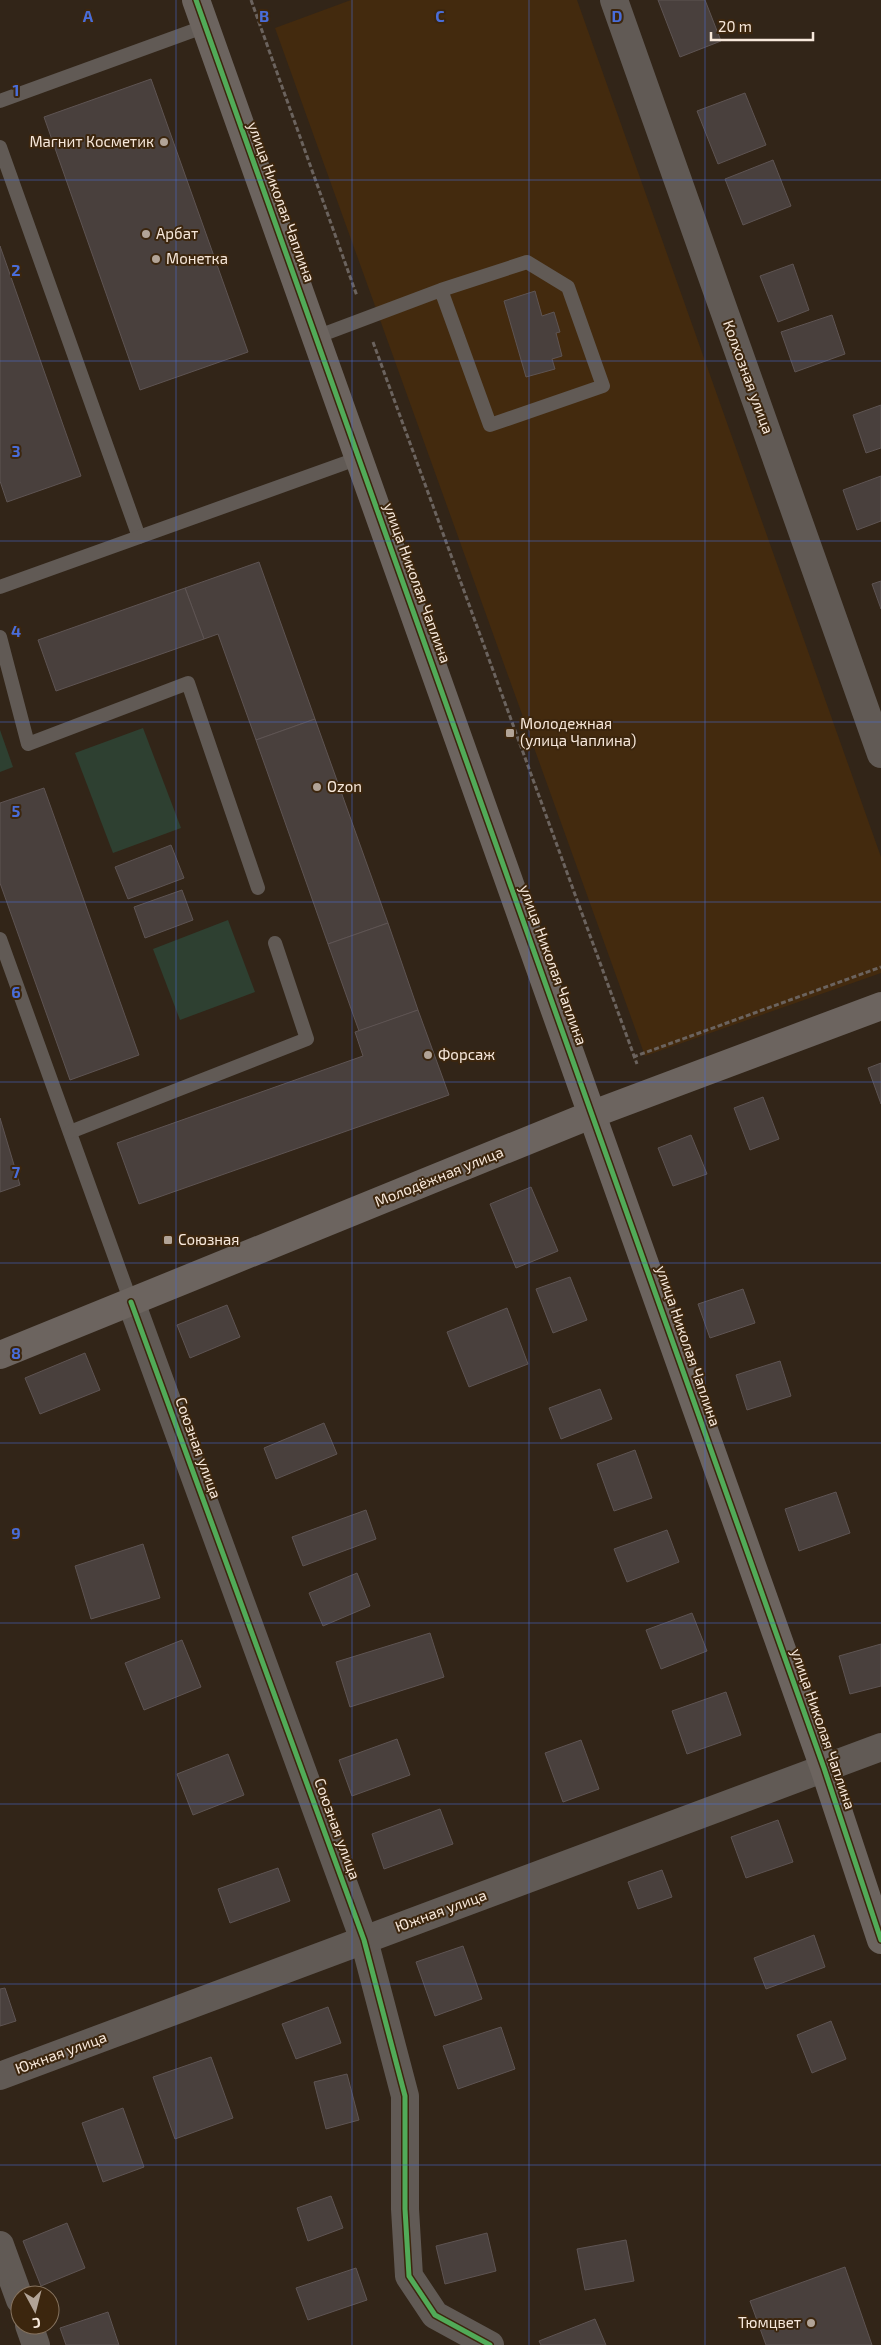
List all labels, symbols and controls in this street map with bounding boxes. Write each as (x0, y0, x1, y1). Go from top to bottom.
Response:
text: A (83, 6, 94, 25)
text: B (259, 6, 269, 25)
text: C (435, 6, 445, 25)
text: D (612, 6, 623, 25)
scale bar (711, 10, 814, 42)
text: 20 m (718, 17, 752, 35)
text: 1 (13, 80, 19, 99)
street label: улица Николая Чаплина (244, 119, 319, 285)
place label: Магнит Косметик (29, 132, 154, 150)
marker: Магнит Косметик (158, 136, 170, 148)
place label: Арбат (156, 224, 198, 242)
marker: Арбат (140, 228, 152, 240)
place label: Монетка (166, 249, 228, 267)
marker: Монетка (150, 253, 162, 265)
text: 2 (11, 260, 21, 279)
street label: Колхозная улица (719, 317, 778, 436)
text: 3 (11, 441, 21, 460)
street label: улица Николая Чаплина (380, 500, 455, 666)
text: 4 (11, 621, 21, 640)
place label: Молодежная (улица Чаплина) (520, 714, 636, 750)
marker: Молодежная (улица Чаплина) (504, 727, 516, 739)
place label: Ozon (327, 777, 362, 795)
marker: Ozon (311, 781, 323, 793)
text: 5 (12, 801, 21, 820)
street label: улица Николая Чаплина (516, 882, 591, 1048)
text: 6 (11, 982, 21, 1001)
place label: Форсаж (438, 1045, 495, 1063)
marker: Форсаж (422, 1049, 434, 1061)
street label: Молодёжная улица (372, 1142, 506, 1211)
text: 7 (12, 1162, 21, 1181)
place label: Союзная (178, 1230, 240, 1248)
marker: Союзная (162, 1234, 174, 1246)
street label: улица Николая Чаплина (652, 1263, 725, 1429)
text: 8 (11, 1343, 21, 1362)
street label: Союзная улица (171, 1394, 226, 1501)
text: 9 (11, 1523, 21, 1542)
street label: улица Николая Чаплина (787, 1646, 860, 1812)
street label: Союзная улица (310, 1775, 365, 1882)
street label: Южная улица (392, 1885, 489, 1936)
street label: Южная улица (12, 2027, 109, 2078)
north arrow (10, 2285, 60, 2335)
place label: Тюмцвет (738, 2313, 801, 2331)
text: С (32, 2314, 42, 2332)
marker: Тюмцвет (805, 2317, 817, 2329)

